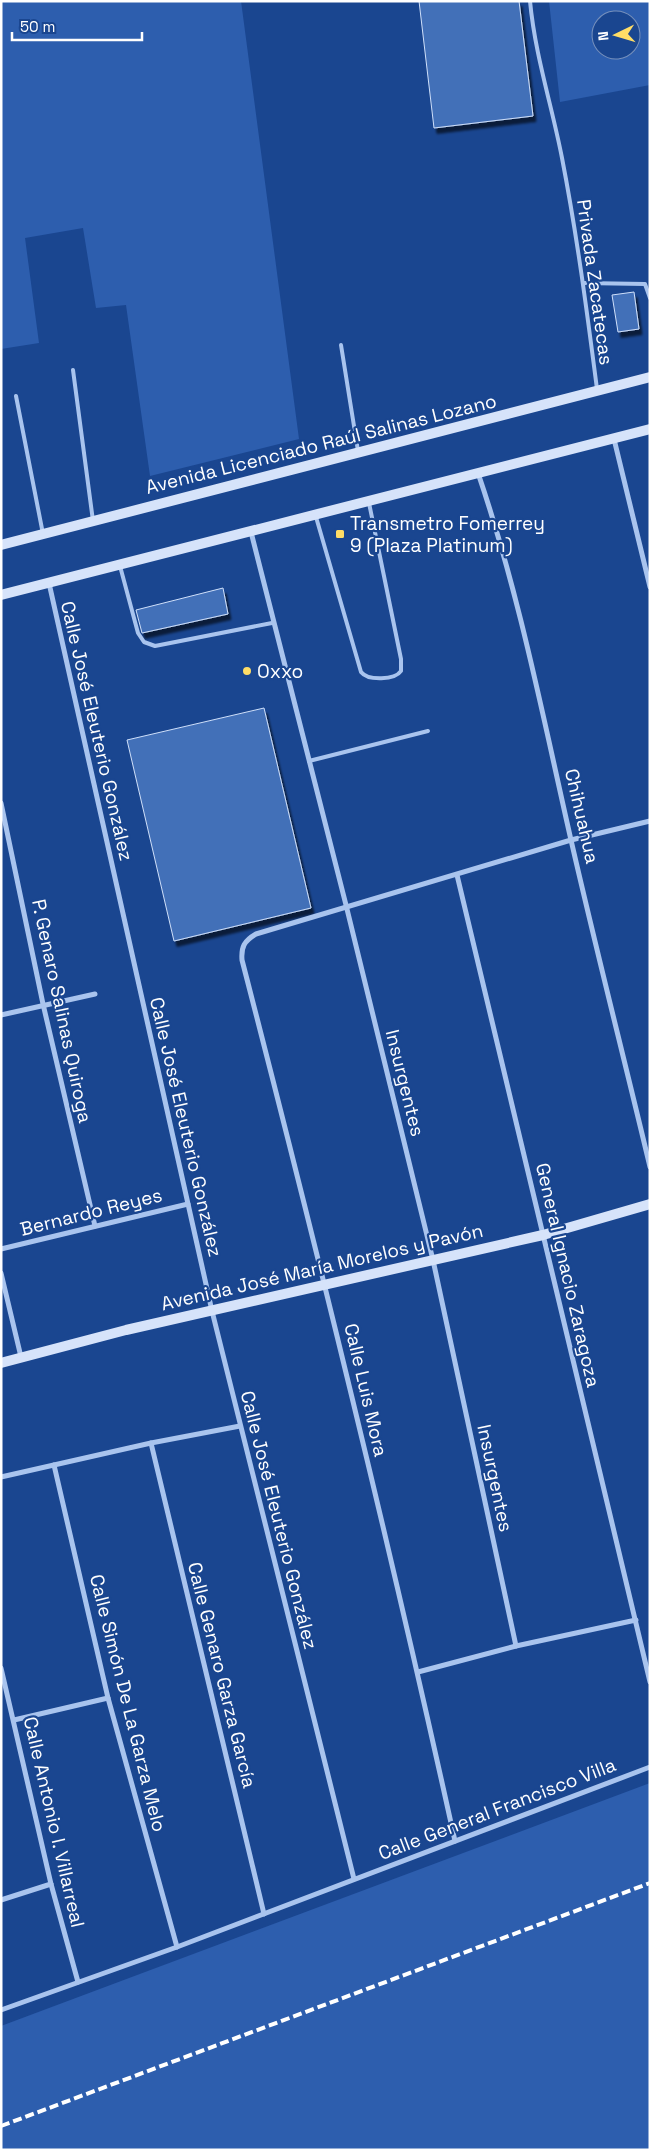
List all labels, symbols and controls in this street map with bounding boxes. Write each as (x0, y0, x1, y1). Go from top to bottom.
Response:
scale bar (12, 10, 142, 42)
north arrow (591, 10, 641, 60)
text: 50 m (20, 17, 55, 36)
text: N (594, 31, 612, 42)
street label: Privada Zacatecas (571, 198, 619, 366)
street label: Avenida Licenciado Raúl Salinas Lozano (143, 388, 499, 500)
place label: Transmetro Fomerrey 9 (Plaza Platinum) (350, 511, 545, 558)
marker: Transmetro Fomerrey 9 (Plaza Platinum) (334, 528, 346, 540)
street label: Calle José Eleuterio González (55, 599, 139, 863)
place label: Oxxo (257, 659, 303, 684)
marker: Oxxo (241, 665, 253, 677)
street label: Chihuahua (559, 766, 605, 866)
street label: P. Genaro Salinas Quiroga (26, 897, 98, 1125)
street label: Calle José Eleuterio González (144, 995, 228, 1259)
street label: Insurgentes (380, 1027, 430, 1139)
street label: General Ignacio Zaragoza (530, 1160, 606, 1390)
street label: Bernardo Reyes (17, 1182, 165, 1242)
street label: Avenida José María Morelos y Pavón (159, 1218, 485, 1316)
street label: Calle Luis Mora (339, 1321, 393, 1459)
street label: Calle José Eleuterio González (235, 1388, 323, 1652)
street label: Insurgentes (471, 1422, 519, 1534)
street label: Calle Genaro Garza García (182, 1559, 262, 1791)
street label: Calle Simón De La Garza Melo (84, 1572, 172, 1834)
street label: Calle Antonio I. Villarreal (18, 1714, 90, 1930)
street label: Calle General Francisco Villa (375, 1752, 619, 1866)

